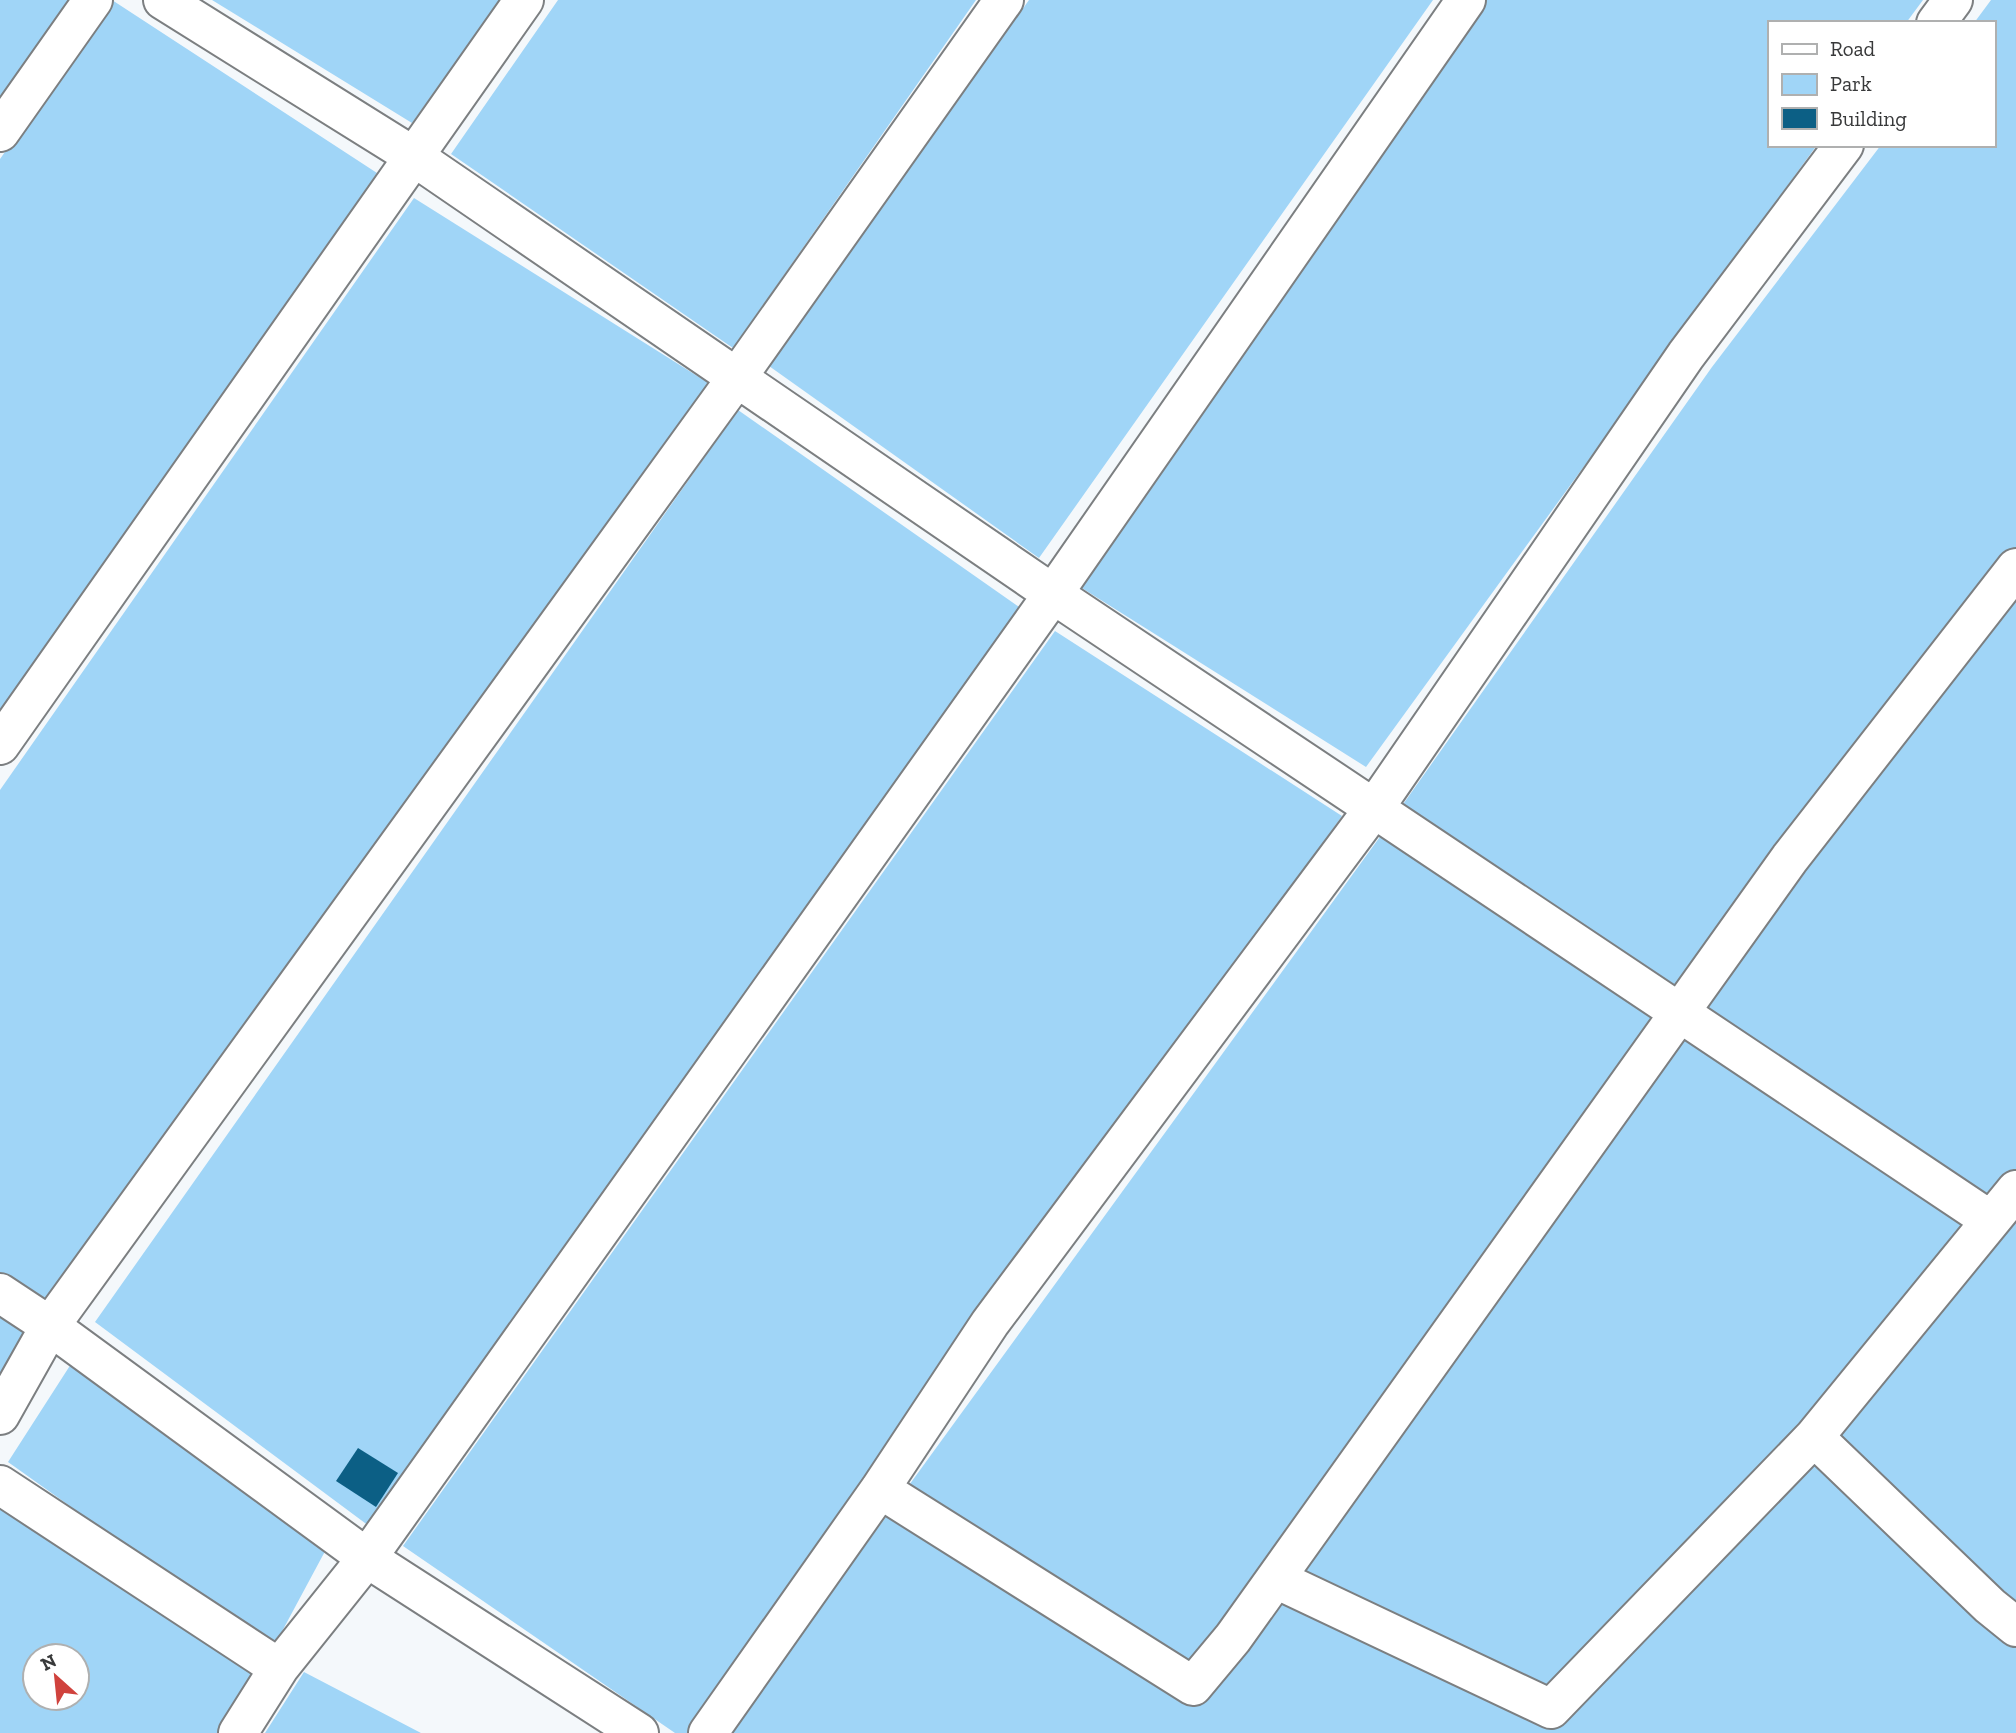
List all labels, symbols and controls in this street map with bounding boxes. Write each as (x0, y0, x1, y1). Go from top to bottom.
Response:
legend (1768, 21, 1995, 147)
text: Road (1830, 36, 1876, 61)
text: Park (1830, 71, 1872, 96)
text: Building (1830, 106, 1907, 131)
north arrow (21, 1642, 91, 1712)
text: N (37, 1649, 60, 1676)

